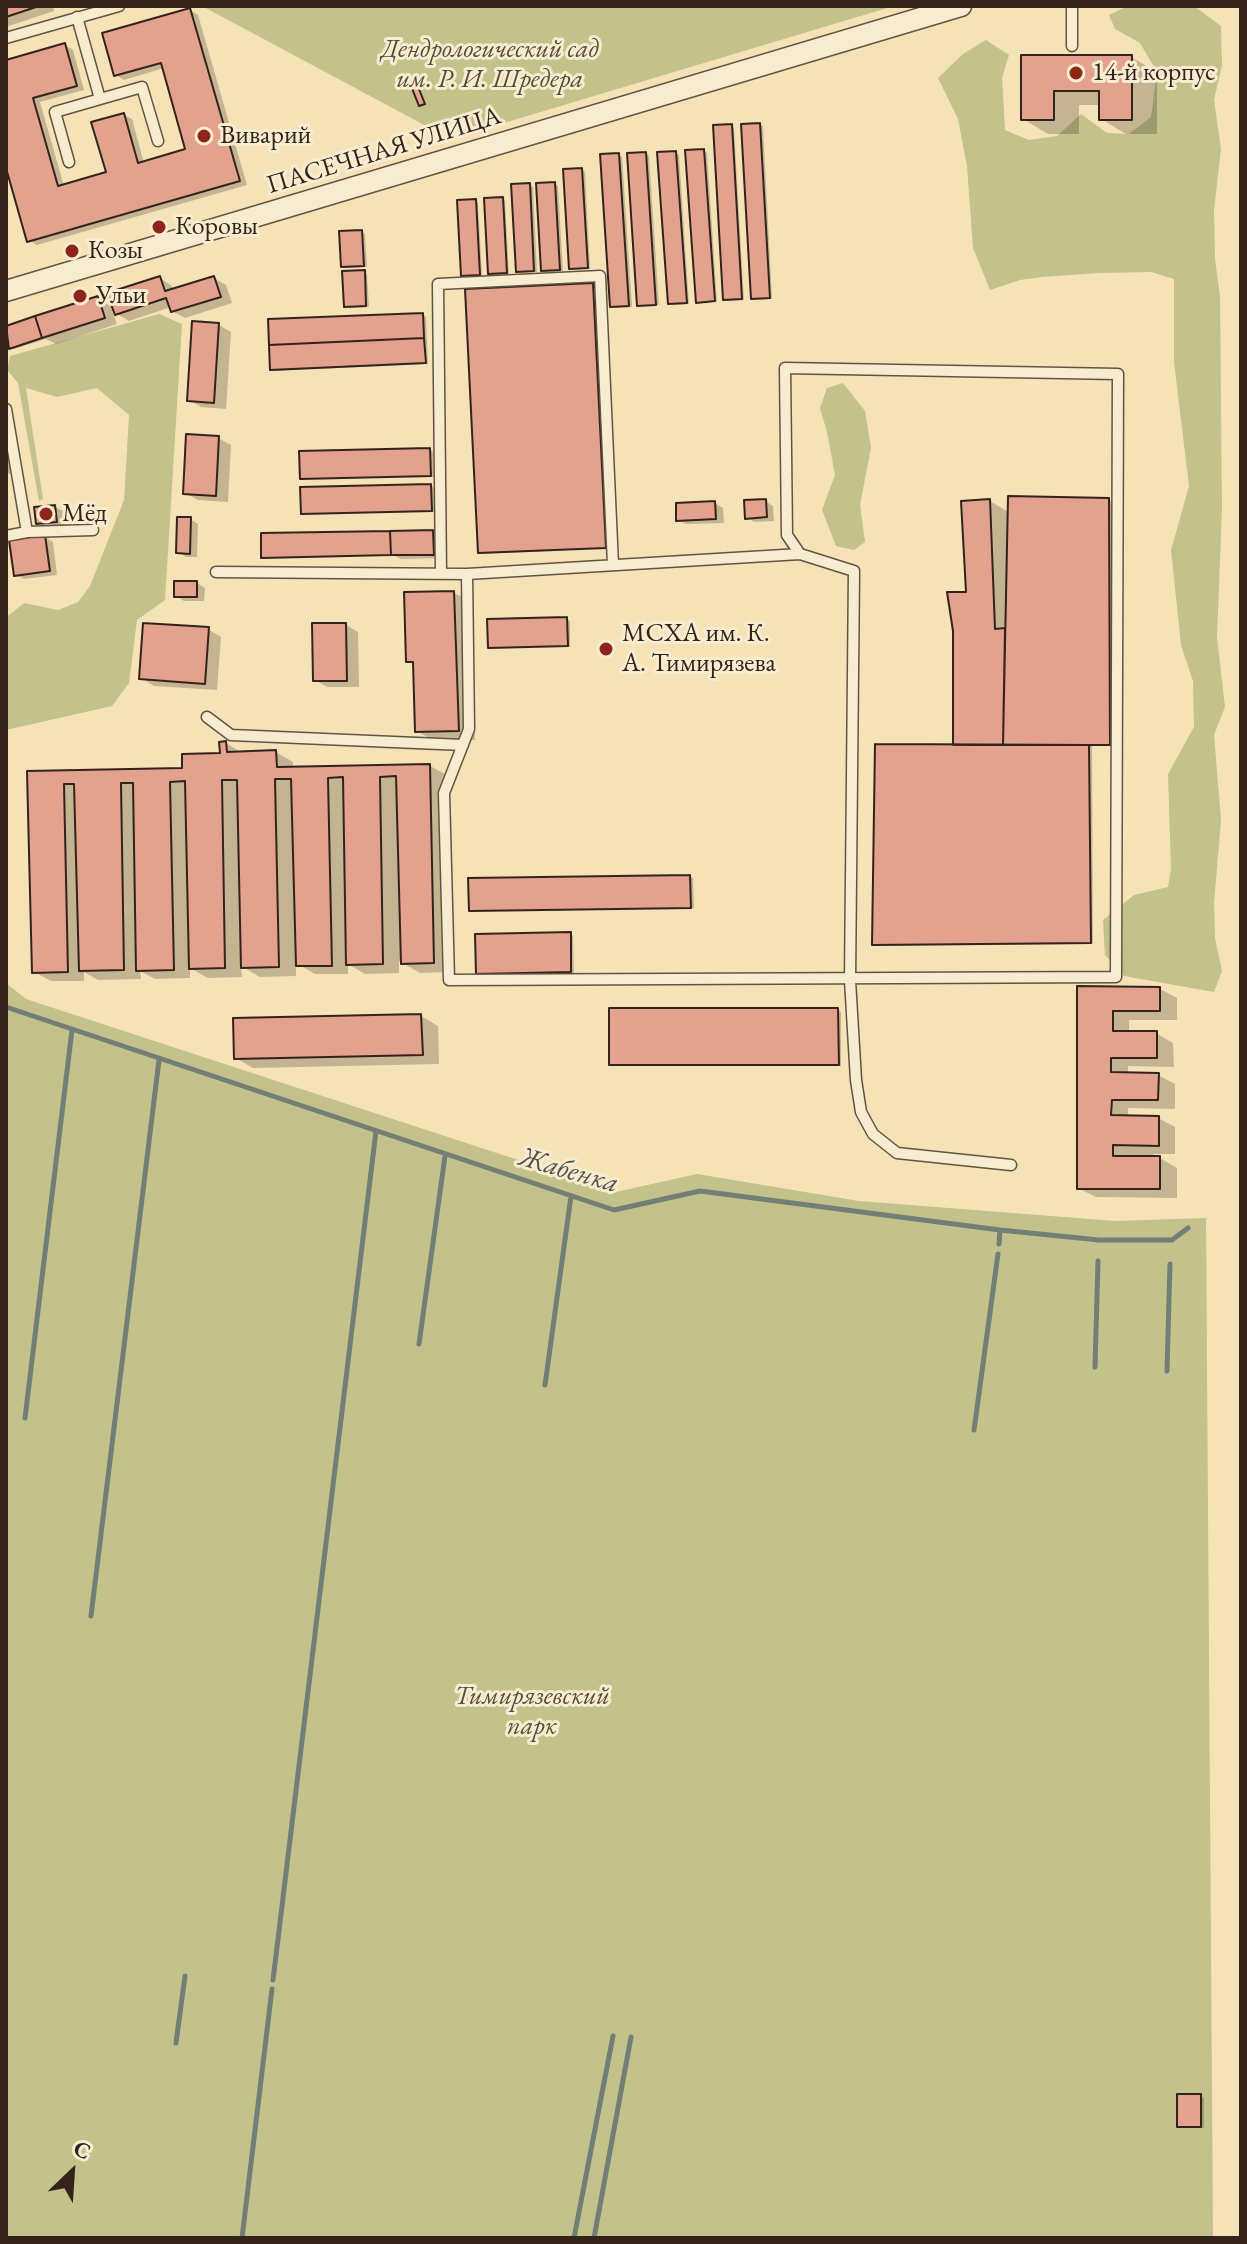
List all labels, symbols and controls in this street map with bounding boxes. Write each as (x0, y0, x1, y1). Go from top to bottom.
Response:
park label: Дендрологический сад им. Р. И. Шредера (381, 34, 599, 96)
place label: 14-й корпус (1092, 57, 1216, 89)
marker: 14-й корпус (1067, 64, 1085, 82)
street label: ПАСЕЧНАЯ УЛИЦА (263, 100, 505, 202)
place label: Виварий (220, 120, 311, 152)
marker: Виварий (195, 127, 213, 145)
place label: Коровы (175, 211, 258, 243)
marker: Коровы (150, 218, 168, 236)
place label: Козы (88, 235, 143, 267)
marker: Козы (63, 242, 81, 260)
place label: Ульи (96, 280, 146, 312)
marker: Ульи (71, 287, 89, 305)
place label: Мёд (62, 498, 107, 530)
marker: Мёд (37, 505, 55, 523)
place label: МСХА им. К. А. Тимирязева (622, 618, 776, 680)
marker: МСХА им. К. А. Тимирязева (597, 640, 615, 658)
water label: Жабенка (516, 1141, 622, 1201)
park label: Тимирязевский парк (454, 1681, 610, 1742)
north arrow (32, 2132, 112, 2212)
text: С (69, 2133, 96, 2166)

